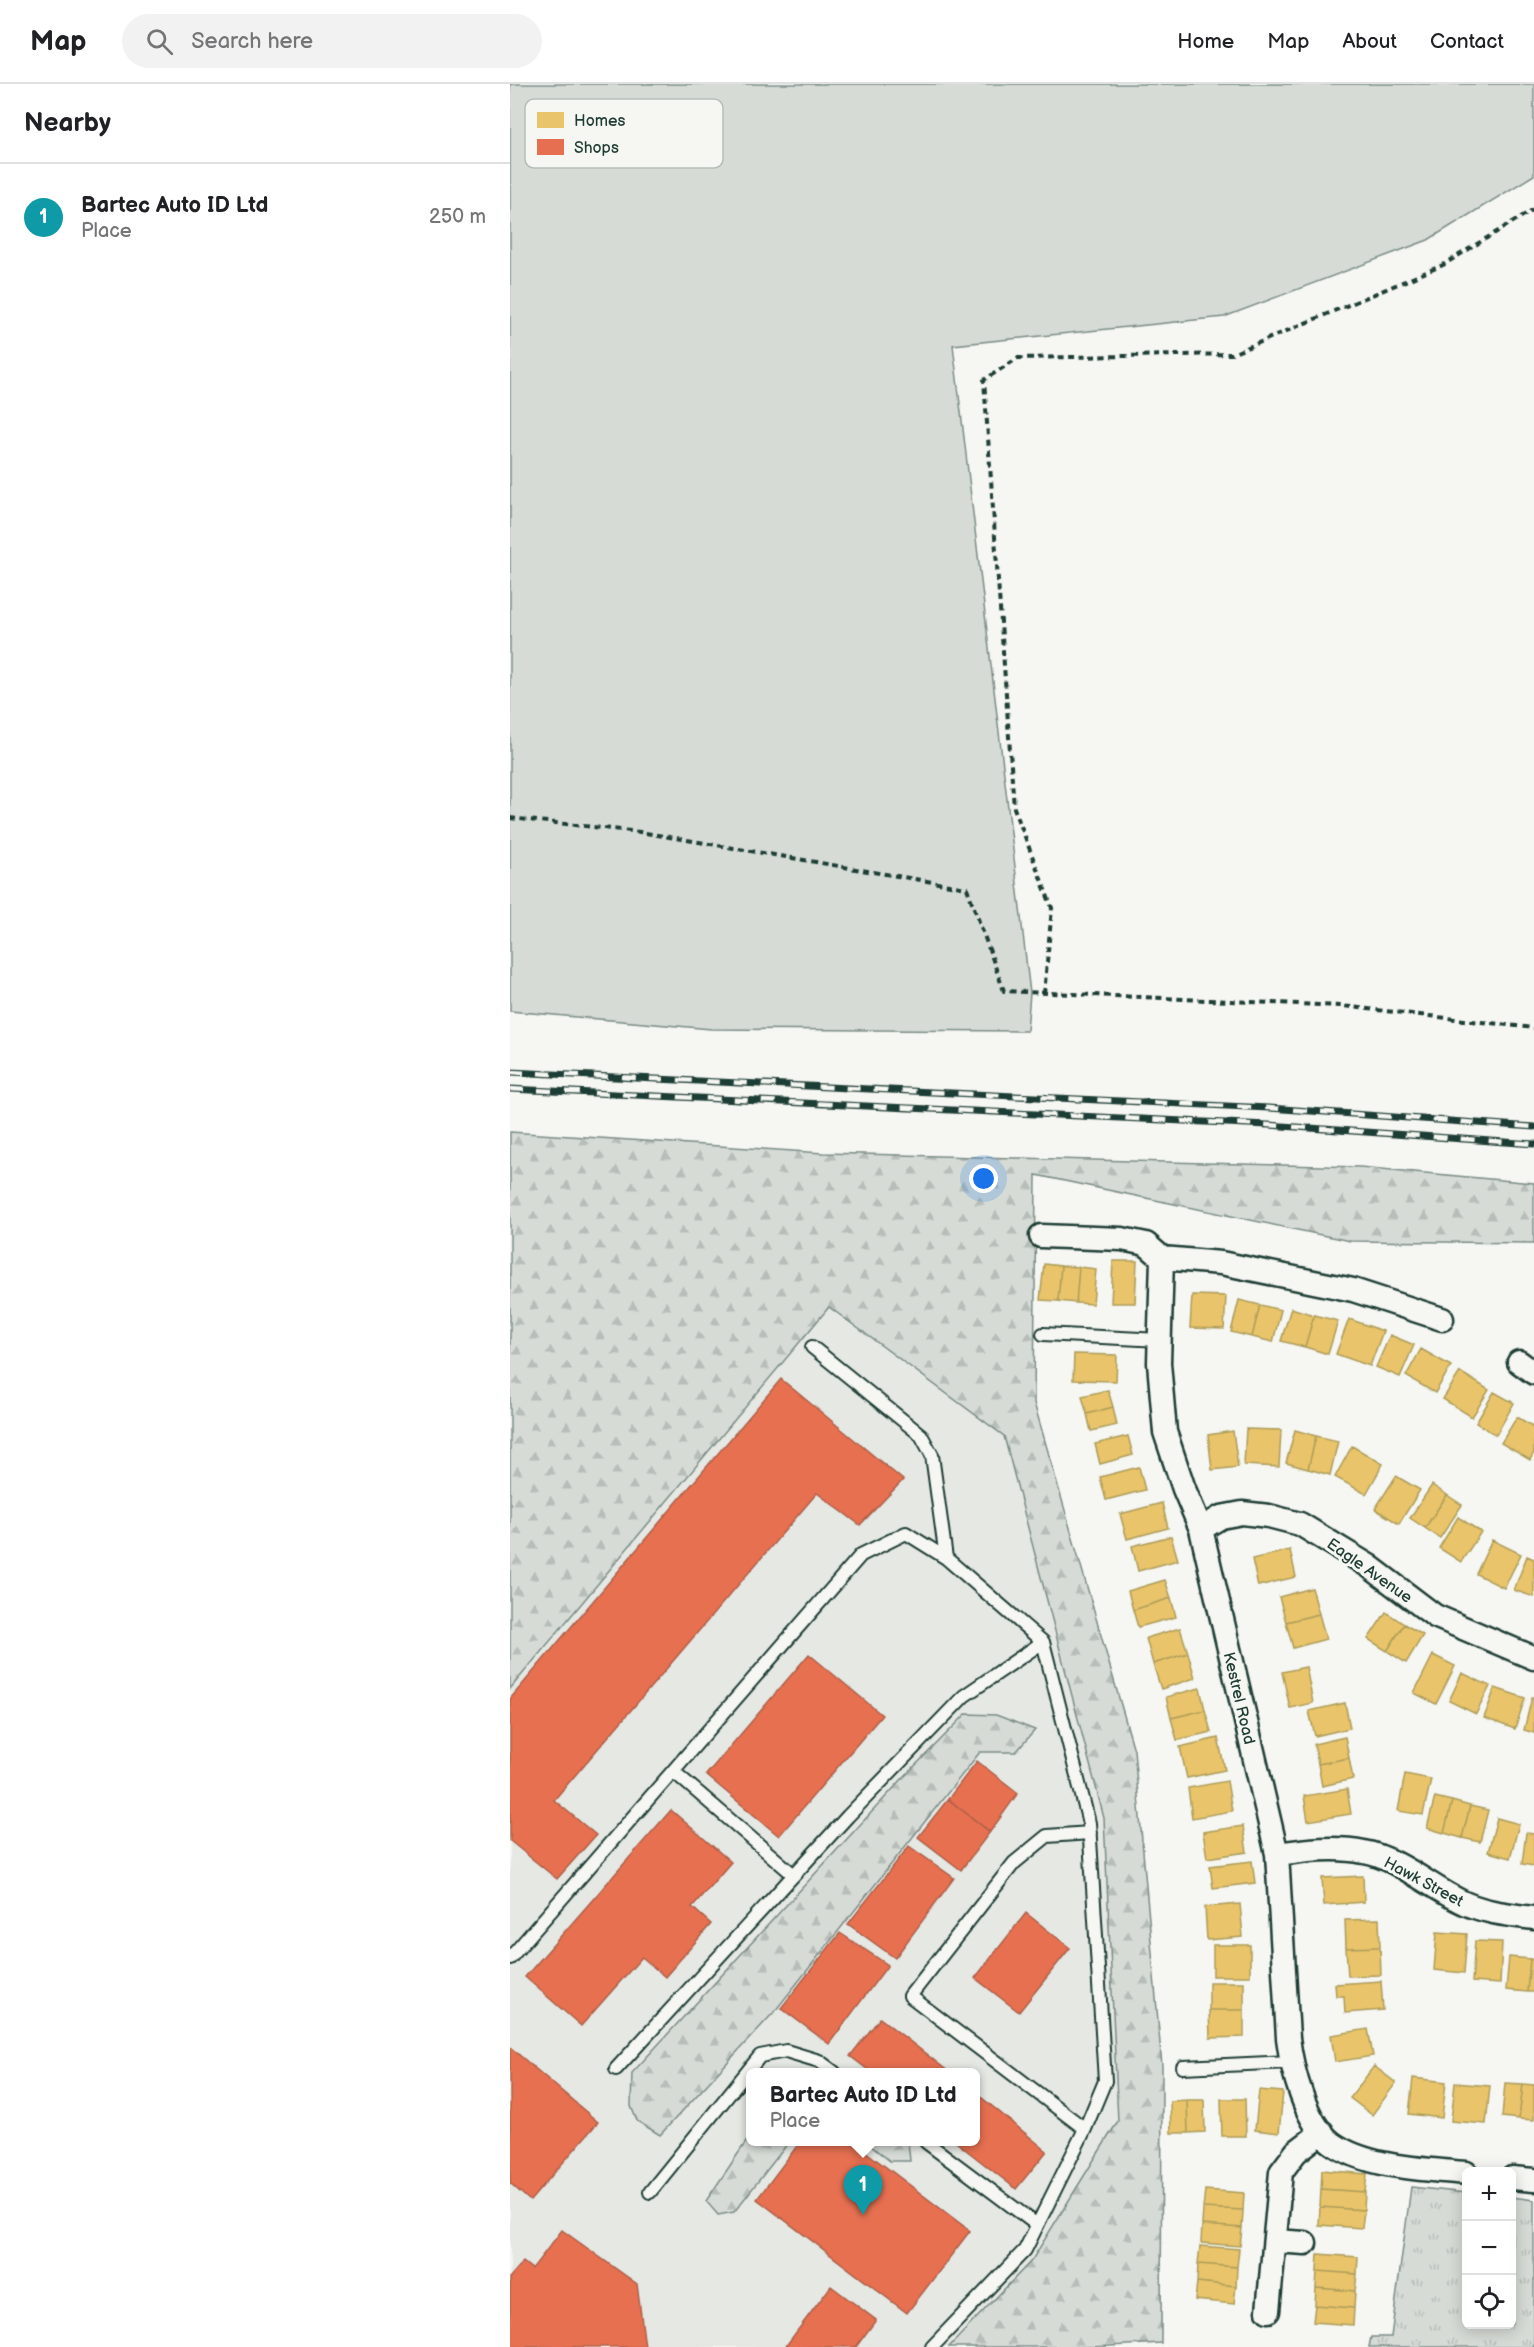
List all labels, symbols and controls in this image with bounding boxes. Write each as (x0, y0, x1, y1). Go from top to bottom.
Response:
search box (122, 14, 542, 68)
text: Map (30, 25, 86, 58)
icon: search (143, 25, 176, 58)
text: Search here (191, 28, 313, 55)
text: Home (1177, 29, 1234, 54)
text: Map (1267, 29, 1309, 54)
text: About (1342, 29, 1397, 54)
text: Contact (1430, 29, 1504, 54)
legend (525, 99, 723, 168)
text: Nearby (24, 108, 111, 139)
text: Homes (574, 112, 626, 131)
text: Shops (574, 139, 619, 158)
text: Bartec Auto ID Ltd (81, 192, 268, 219)
text: 1 (39, 205, 48, 229)
text: 250 m (429, 205, 486, 229)
text: Place (81, 219, 132, 243)
your location (969, 1164, 998, 1193)
street label: Eagle Avenue (1323, 1535, 1416, 1608)
street label: Kestrel Road (1219, 1650, 1258, 1746)
street label: Hawk Street (1380, 1853, 1466, 1911)
popup (746, 2068, 980, 2146)
text: Bartec Auto ID Ltd (769, 2082, 957, 2109)
text: Place (769, 2109, 820, 2133)
pin: 1 (844, 2166, 882, 2215)
map controls (1462, 2167, 1516, 2329)
button: + (1462, 2167, 1516, 2221)
button: − (1462, 2221, 1516, 2275)
button: locate (1462, 2275, 1516, 2329)

